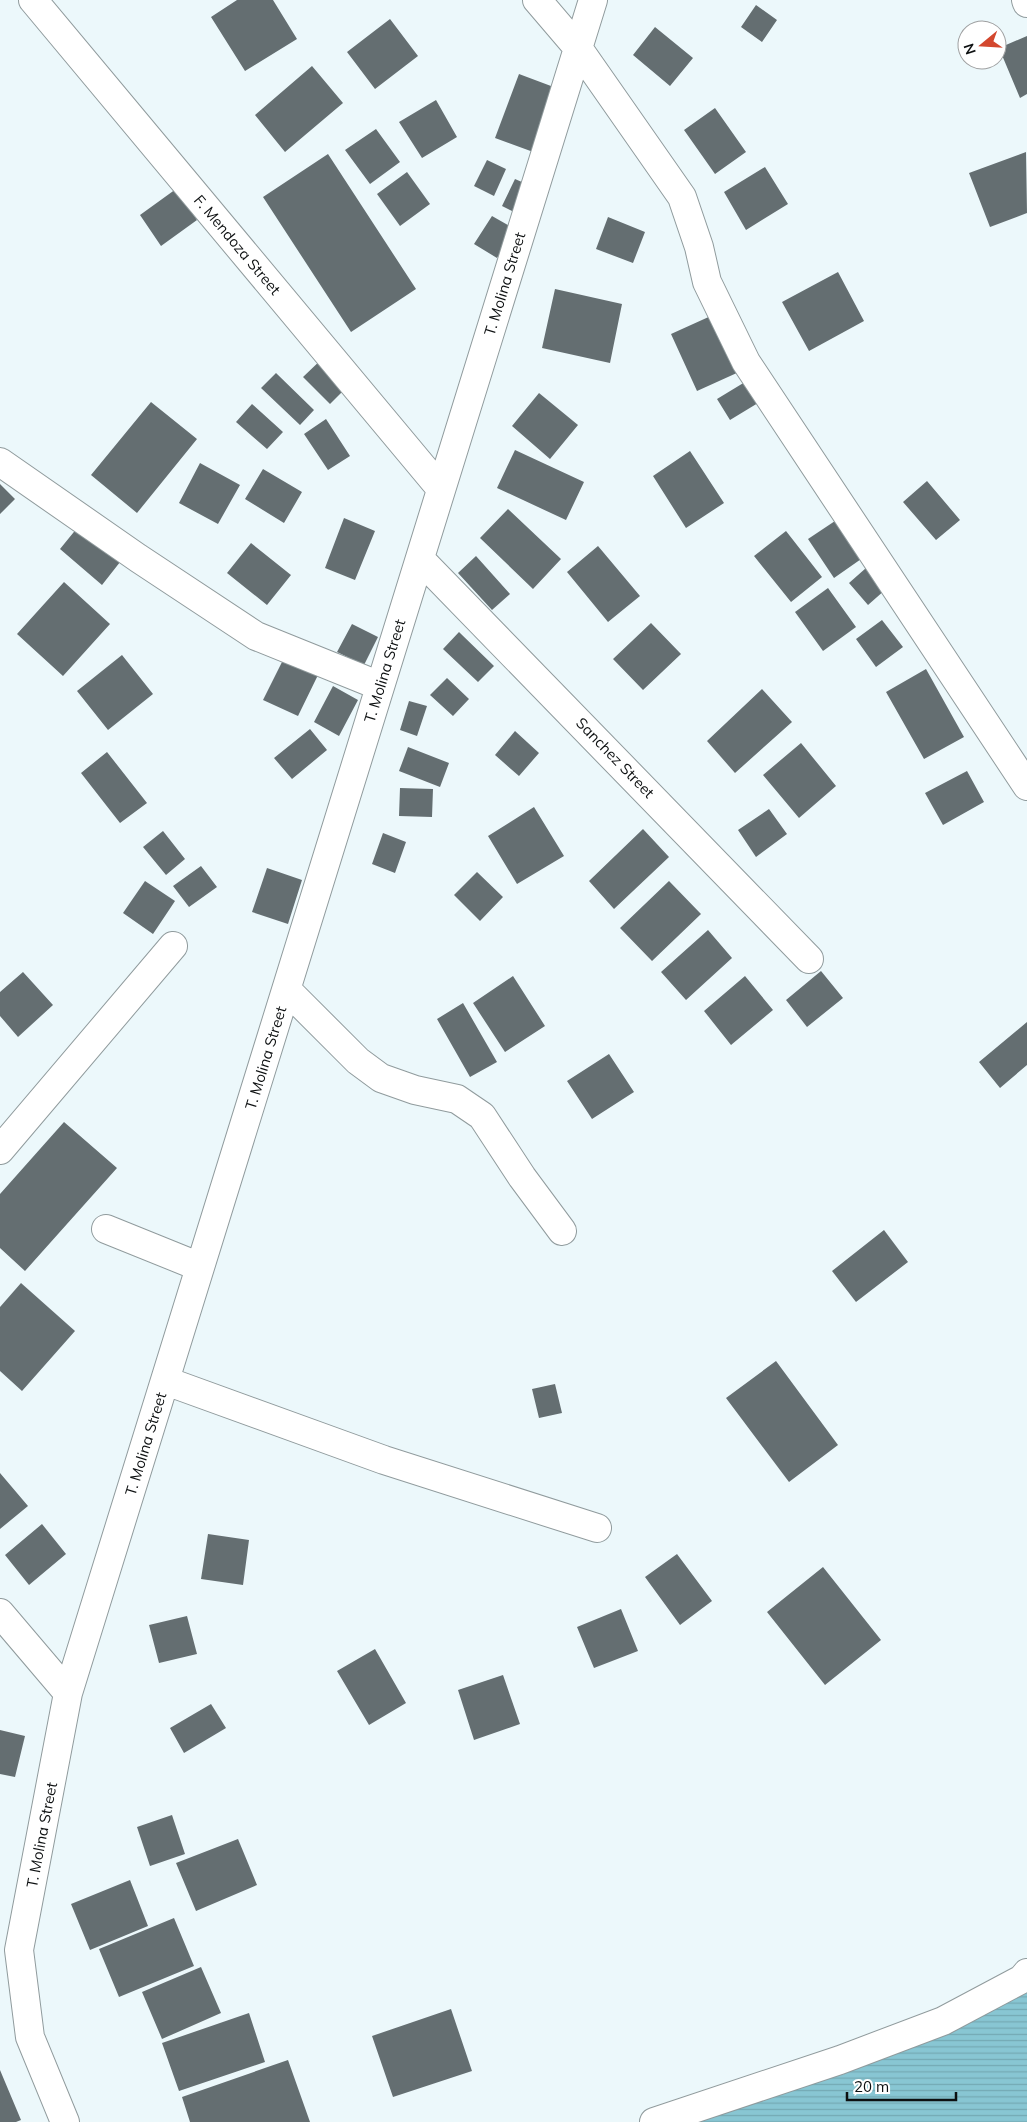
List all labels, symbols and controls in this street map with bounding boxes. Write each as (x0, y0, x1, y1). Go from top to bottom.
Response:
north arrow (957, 20, 1007, 70)
text: N (959, 41, 980, 57)
street label: F. Mendoza Street (190, 191, 285, 299)
street label: T. Molina Street (480, 230, 529, 338)
street label: T. Molina Street (360, 617, 409, 725)
street label: Sanchez Street (572, 713, 659, 802)
street label: T. Molina Street (241, 1004, 290, 1112)
street label: T. Molina Street (121, 1390, 170, 1498)
street label: T. Molina Street (22, 1780, 61, 1889)
scale bar (847, 2070, 956, 2102)
text: 20 m (854, 2077, 889, 2096)

